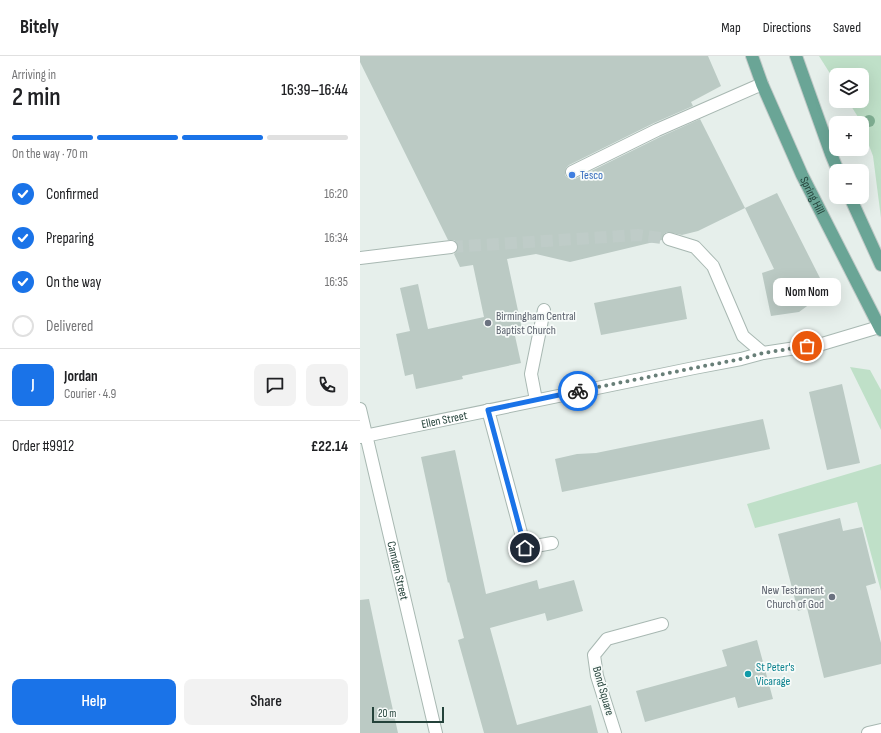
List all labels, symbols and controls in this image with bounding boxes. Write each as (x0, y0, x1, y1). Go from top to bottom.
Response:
text: Bitely (20, 16, 59, 39)
text: Map (721, 19, 741, 36)
text: Directions (763, 19, 811, 36)
text: Saved (833, 19, 861, 36)
text: Arriving in (12, 67, 56, 83)
map controls (829, 68, 869, 204)
button: layers (829, 68, 869, 108)
text: 16:39–16:44 (281, 81, 348, 100)
text: 2 min (12, 82, 61, 113)
button: + (829, 116, 869, 156)
text: On the way · 70 m (12, 146, 88, 162)
button: − (829, 164, 869, 204)
place label: Tesco (580, 168, 603, 183)
marker: Tesco (567, 170, 577, 180)
street label: Spring Hill (797, 174, 828, 217)
icon: check (12, 183, 34, 205)
text: Confirmed (46, 185, 99, 204)
text: 16:20 (324, 186, 348, 202)
icon: check (12, 227, 34, 249)
text: Preparing (46, 229, 94, 248)
text: 16:34 (324, 230, 348, 246)
icon: check (12, 271, 34, 293)
text: On the way (46, 273, 101, 292)
text: 16:35 (325, 274, 348, 290)
callout: Nom Nom (773, 278, 841, 306)
text: Nom Nom (785, 284, 829, 300)
place label: Birmingham Central Baptist Church (496, 309, 576, 338)
text: Delivered (46, 317, 93, 336)
marker: Birmingham Central Baptist Church (483, 318, 493, 328)
pin (790, 329, 824, 363)
icon: bag (796, 335, 818, 357)
button: chat (254, 364, 296, 406)
button: phone (306, 364, 348, 406)
text: Jordan (64, 367, 98, 386)
courier (558, 371, 598, 411)
text: J (31, 375, 35, 394)
icon: bike (567, 380, 589, 402)
text: Courier · 4.9 (64, 386, 116, 402)
street label: Ellen Street (420, 407, 469, 432)
text: Order #9912 (12, 437, 74, 456)
text: £22.14 (311, 437, 348, 456)
pin (508, 531, 542, 565)
icon: home (514, 537, 536, 559)
street label: Camden Street (384, 540, 412, 602)
place label: New Testament Church of God (762, 583, 824, 612)
marker: New Testament Church of God (827, 592, 837, 602)
place label: St Peter's Vicarage (756, 660, 795, 689)
street label: Bond Square (589, 665, 617, 717)
marker: St Peter's Vicarage (743, 669, 753, 679)
button: Help (12, 679, 176, 725)
button: Share (184, 679, 348, 725)
scale bar (372, 705, 444, 724)
text: 20 m (378, 707, 396, 720)

